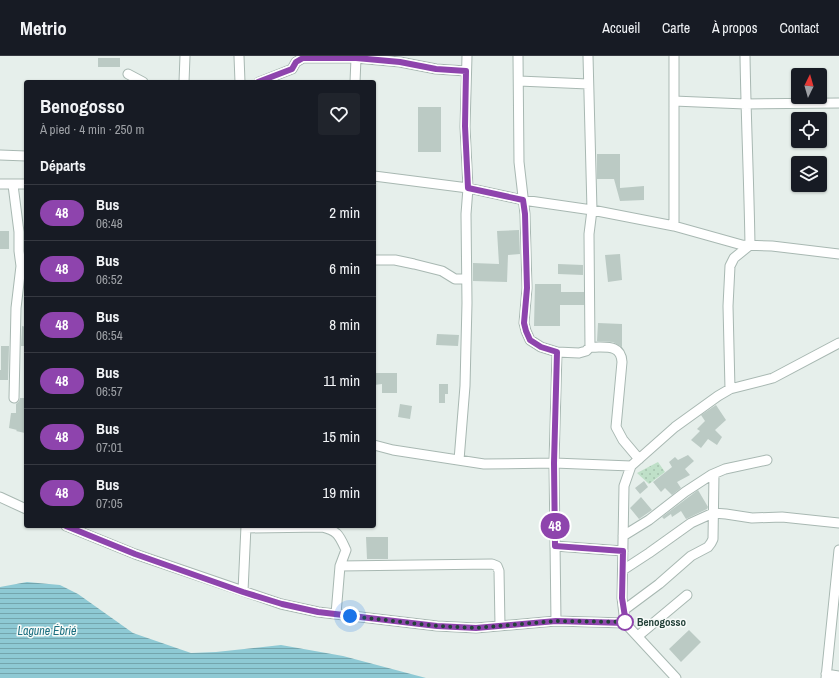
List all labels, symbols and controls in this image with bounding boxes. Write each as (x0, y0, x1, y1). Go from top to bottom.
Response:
text: Metrio (20, 15, 67, 41)
text: Accueil (602, 19, 640, 37)
text: Carte (662, 19, 690, 37)
text: À propos (712, 19, 757, 37)
text: Contact (779, 19, 819, 37)
north arrow (791, 68, 827, 104)
map controls (791, 68, 827, 192)
text: Benogosso (40, 93, 125, 119)
button: heart (318, 93, 360, 135)
button: locate (791, 112, 827, 148)
text: À pied · 4 min · 250 m (40, 121, 144, 138)
text: Départs (40, 155, 86, 176)
button: layers (791, 156, 827, 192)
text: Bus (96, 194, 119, 215)
text: 2 min (329, 202, 360, 223)
text: 48 (56, 204, 68, 222)
text: 06:48 (96, 215, 123, 232)
text: Bus (96, 250, 119, 271)
text: 6 min (329, 258, 360, 279)
text: 48 (56, 260, 68, 278)
text: 06:52 (96, 271, 123, 288)
text: Bus (96, 306, 119, 327)
text: 8 min (329, 314, 360, 335)
text: 48 (56, 316, 68, 334)
text: 06:54 (96, 327, 123, 344)
text: Bus (96, 362, 119, 383)
text: 11 min (323, 370, 360, 391)
text: 48 (56, 372, 68, 390)
text: 06:57 (96, 383, 123, 400)
text: Bus (96, 418, 119, 439)
text: 15 min (322, 426, 360, 447)
text: 48 (56, 428, 68, 446)
text: 07:01 (96, 439, 123, 456)
text: Bus (96, 474, 119, 495)
text: 19 min (322, 482, 360, 503)
text: 48 (56, 484, 68, 502)
text: 07:05 (96, 495, 123, 512)
line badge: 48 (537, 513, 573, 539)
text: 48 (549, 517, 561, 535)
your location (340, 606, 360, 626)
marker: Benogosso (616, 613, 634, 631)
place label: Benogosso (637, 615, 687, 629)
water label: Lagune Ébrié (17, 623, 77, 639)

